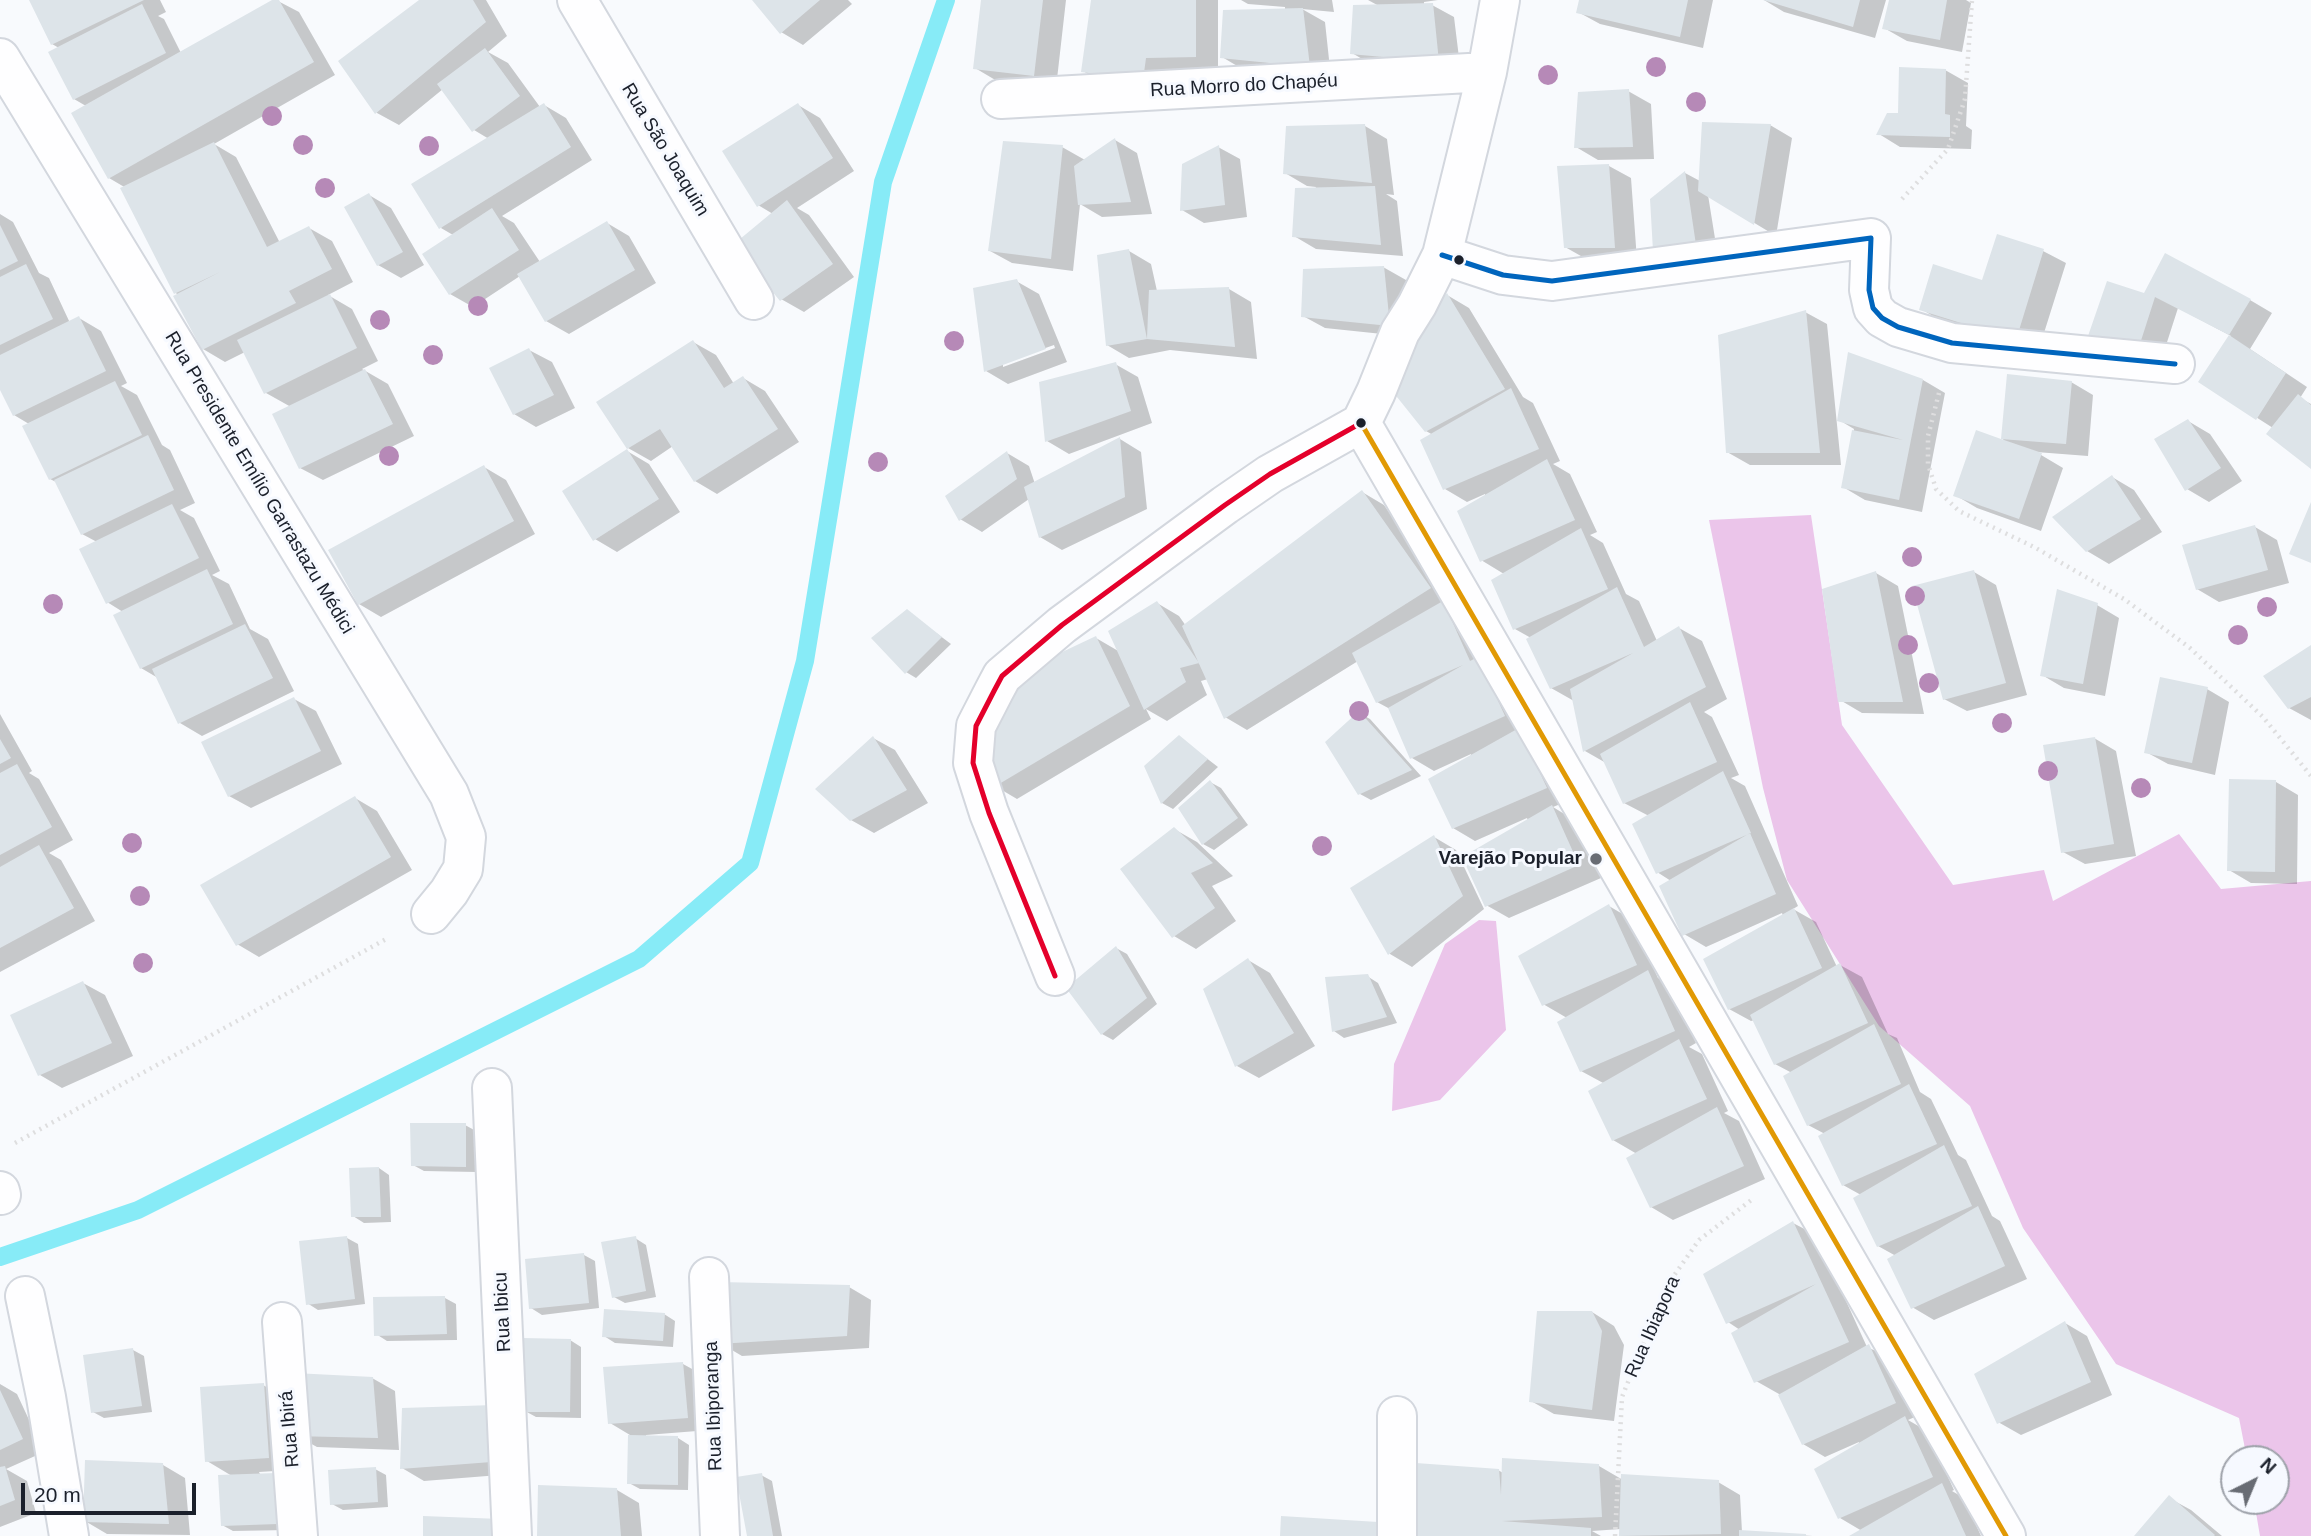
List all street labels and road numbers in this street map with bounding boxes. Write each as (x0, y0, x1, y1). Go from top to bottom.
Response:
street label: Rua Morro do Chapéu (1150, 70, 1338, 102)
street label: Rua São Joaquim (616, 79, 714, 221)
street label: Rua Presidente Emílio Garrastazu Médici (159, 328, 359, 638)
street label: Rua Ibicu (490, 1271, 516, 1353)
street label: Rua Ibiapora (1620, 1273, 1686, 1381)
street label: Rua Ibiporanga (700, 1341, 728, 1471)
street label: Rua Ibirá (275, 1390, 305, 1468)

